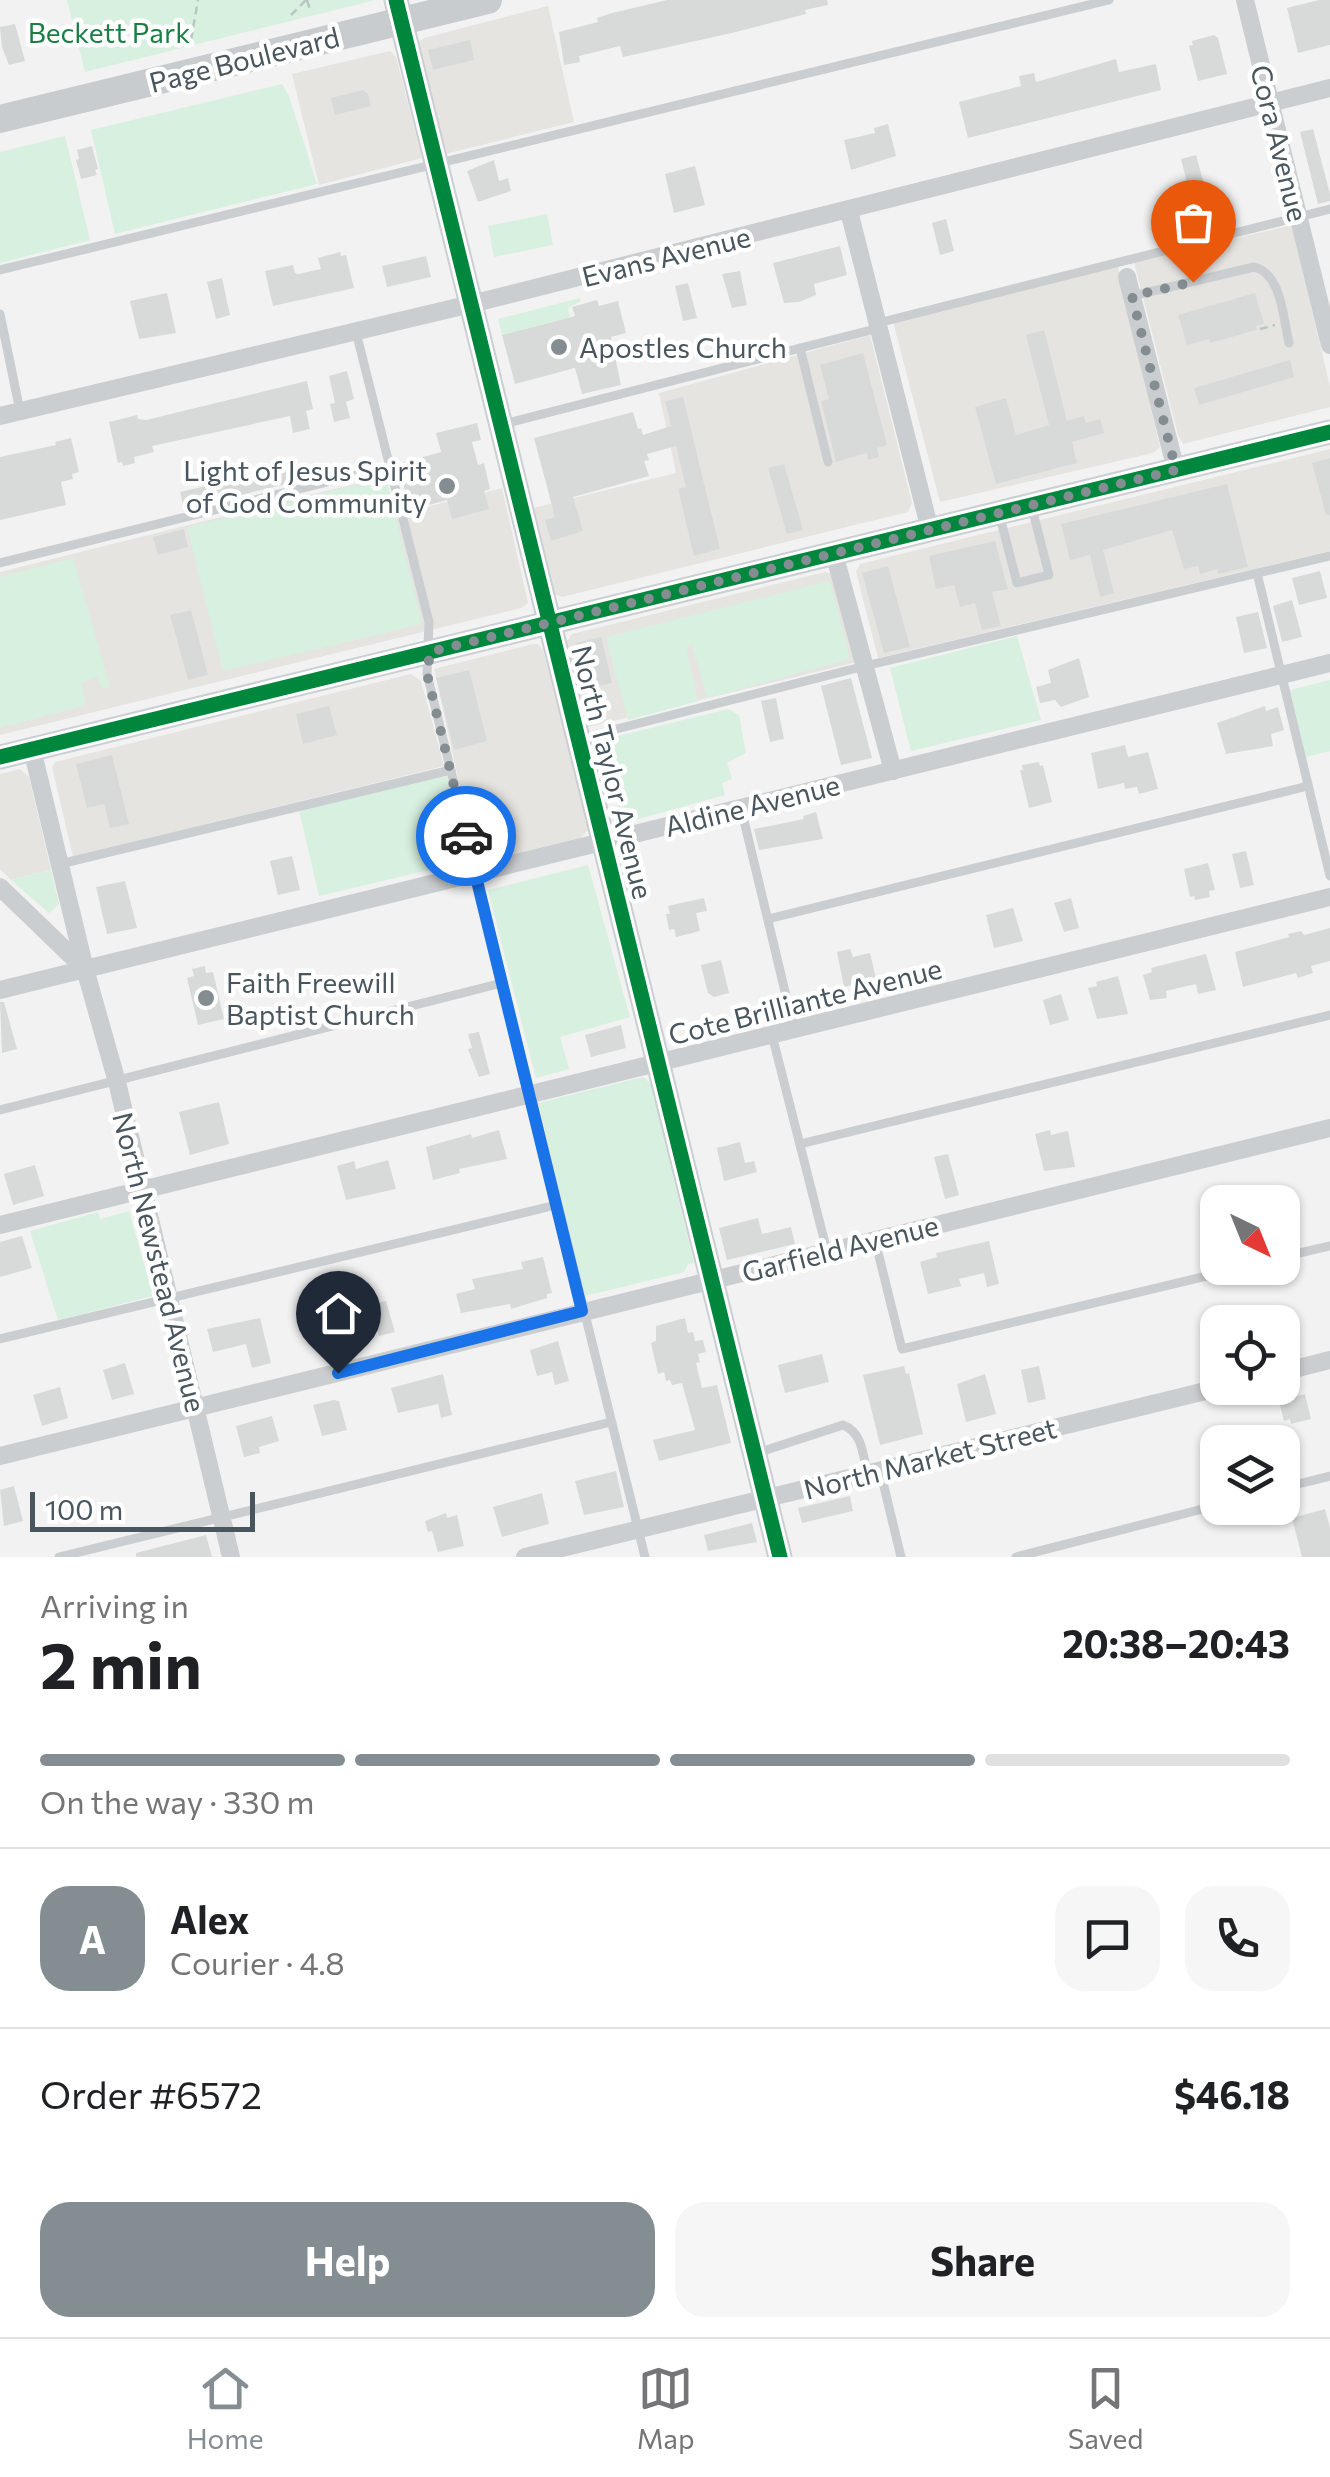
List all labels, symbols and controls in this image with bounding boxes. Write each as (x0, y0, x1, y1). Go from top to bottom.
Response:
park label: Beckett Park (28, 15, 190, 49)
street label: Page Boulevard (145, 19, 343, 99)
street label: Cora Avenue (1244, 61, 1316, 225)
pin (1151, 180, 1236, 283)
icon: bag (1166, 195, 1221, 250)
street label: Evans Avenue (578, 219, 754, 293)
place label: Apostles Church (579, 330, 787, 364)
marker: Apostles Church (548, 336, 570, 358)
place label: Light of Jesus Spirit of God Community (183, 453, 427, 519)
marker: Light of Jesus Spirit of God Community (436, 475, 458, 497)
street label: North Taylor Avenue (565, 642, 661, 902)
street label: Aldine Avenue (661, 767, 843, 843)
courier (416, 786, 516, 886)
icon: car (439, 809, 494, 864)
street label: Cote Brilliante Avenue (665, 951, 945, 1051)
place label: Faith Freewill Baptist Church (226, 965, 415, 1031)
marker: Faith Freewill Baptist Church (195, 987, 217, 1009)
street label: North Newstead Avenue (106, 1108, 214, 1416)
north arrow (1200, 1185, 1300, 1285)
map controls (1200, 1185, 1300, 1525)
street label: Garfield Avenue (738, 1207, 942, 1289)
pin (296, 1271, 381, 1374)
icon: home (311, 1286, 366, 1341)
button: locate (1200, 1305, 1300, 1405)
street label: North Market Street (800, 1410, 1060, 1506)
button: layers (1200, 1425, 1300, 1525)
scale bar (30, 1487, 255, 1532)
text: 100 m (45, 1492, 123, 1526)
text: Arriving in (40, 1585, 189, 1625)
text: 20:38–20:43 (1062, 1619, 1290, 1666)
text: 2 min (40, 1623, 202, 1702)
text: On the way · 330 m (40, 1781, 314, 1821)
button: chat (1055, 1886, 1160, 1991)
button: phone (1185, 1886, 1290, 1991)
text: Alex (170, 1895, 249, 1942)
text: A (79, 1915, 106, 1962)
text: Courier · 4.8 (170, 1942, 345, 1982)
text: Order #6572 (40, 2070, 262, 2117)
text: $46.18 (1174, 2070, 1290, 2117)
button: Help (40, 2202, 655, 2317)
button: Share (675, 2202, 1290, 2317)
tab: Home (187, 2361, 264, 2455)
tab: Map (637, 2361, 695, 2455)
tab: Saved (1068, 2361, 1143, 2455)

